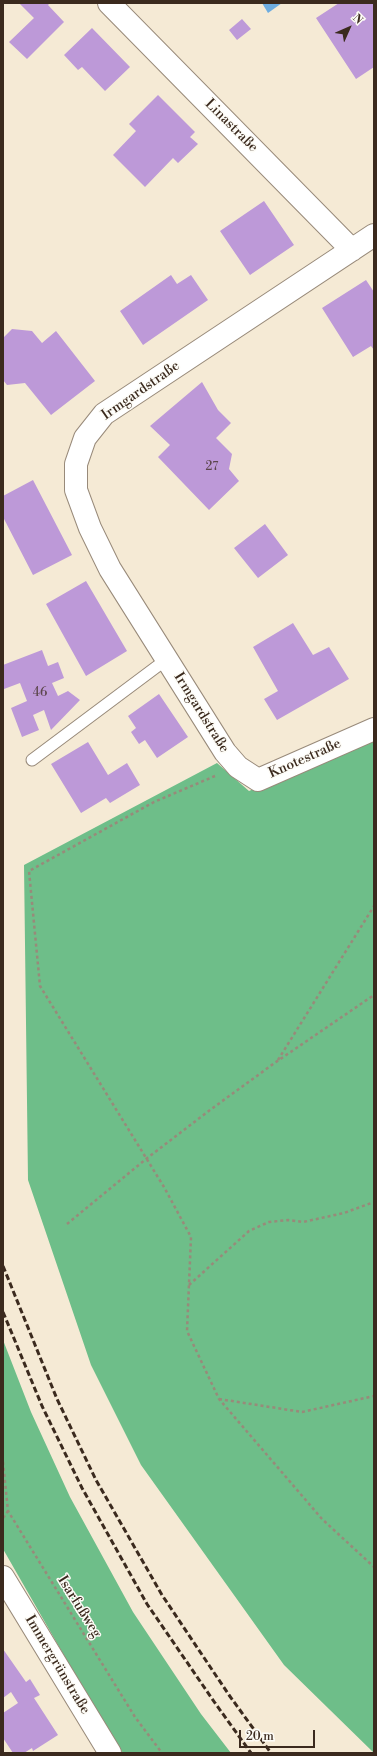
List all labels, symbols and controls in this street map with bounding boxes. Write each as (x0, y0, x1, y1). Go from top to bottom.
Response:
north arrow (329, 8, 369, 48)
text: N (349, 11, 366, 28)
street label: Linastraße (201, 96, 261, 156)
street label: Irmgardstraße (99, 358, 183, 424)
house number: 27 (206, 460, 218, 474)
street label: Irmgardstraße (170, 670, 232, 756)
house number: 46 (33, 686, 47, 700)
street label: Knotestraße (266, 736, 344, 782)
street label: Isarfußweg (53, 1573, 105, 1641)
street label: Immergrünstraße (21, 1613, 93, 1717)
scale bar (241, 1722, 317, 1748)
text: 20 m (246, 1729, 274, 1744)

